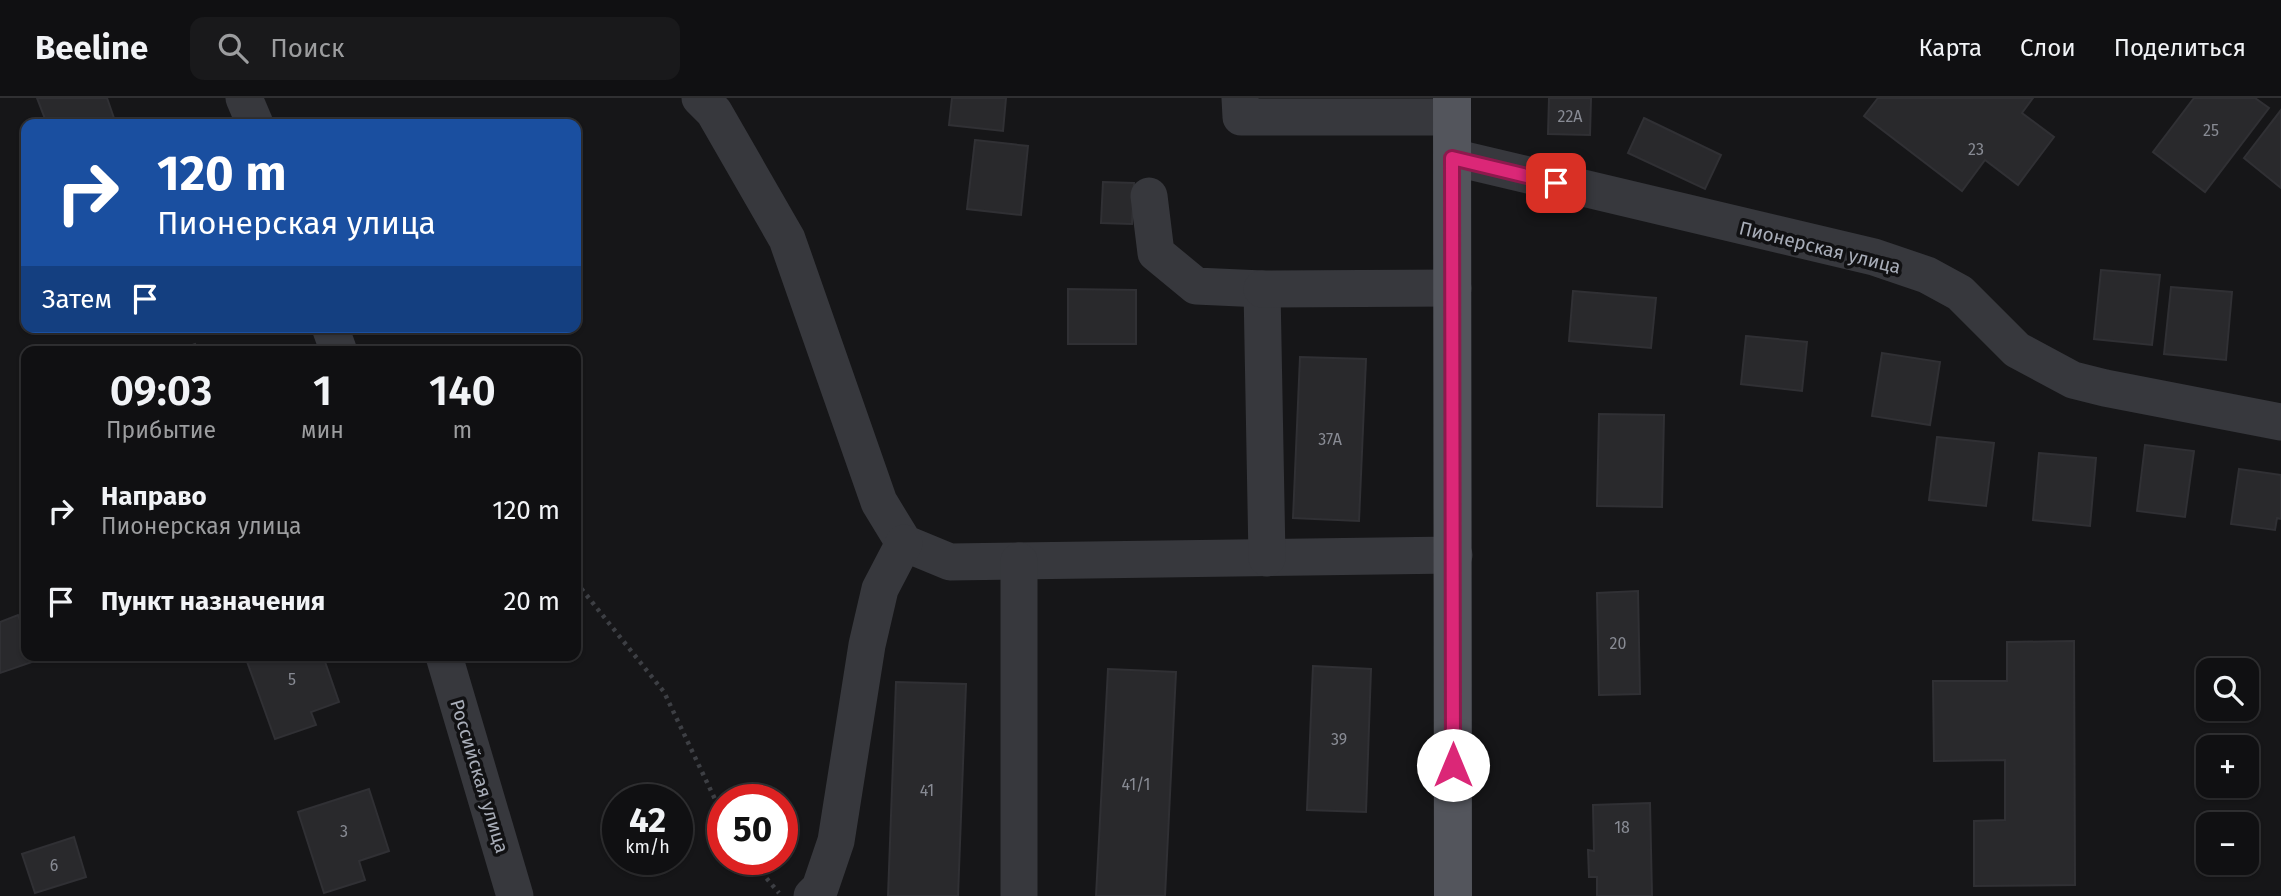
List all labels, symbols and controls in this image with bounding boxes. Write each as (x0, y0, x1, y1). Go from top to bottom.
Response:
search box (190, 17, 680, 80)
text: Beeline (35, 28, 148, 68)
icon: search (214, 29, 252, 67)
text: Поиск (270, 33, 344, 64)
text: Карта (1918, 34, 1982, 62)
text: Слои (2020, 34, 2076, 62)
text: Поделиться (2114, 34, 2246, 62)
house number: 22А (1557, 107, 1583, 126)
house number: 25 (2203, 121, 2219, 140)
house number: 23 (1968, 140, 1984, 159)
text: 120 m (157, 144, 287, 203)
icon: right (42, 147, 133, 238)
pin (1526, 153, 1586, 213)
icon: arrive (1537, 164, 1575, 202)
text: Пионерская улица (157, 204, 436, 242)
street label: Пионерская улица (1737, 216, 1903, 279)
icon: arrive (126, 280, 164, 318)
text: Затем (42, 284, 112, 315)
text: 09:03 (110, 366, 212, 416)
text: 1 (313, 366, 332, 416)
text: 140 (429, 366, 496, 416)
text: Прибытие (106, 416, 216, 444)
text: мин (301, 416, 344, 444)
text: m (453, 416, 472, 444)
house number: 37A (1318, 430, 1343, 449)
text: Направо (101, 481, 207, 512)
icon: right (42, 492, 80, 530)
text: 120 m (492, 495, 560, 526)
text: Пионерская улица (101, 512, 302, 540)
icon: arrive (42, 583, 80, 621)
text: Пункт назначения (101, 586, 325, 617)
text: 20 m (503, 586, 560, 617)
house number: 20 (1610, 634, 1626, 653)
map controls (2196, 658, 2259, 875)
button: search (2196, 658, 2259, 721)
house number: 5 (288, 670, 296, 689)
street label: Российская улица (445, 696, 514, 856)
position arrow (1416, 728, 1490, 802)
house number: 39 (1331, 730, 1347, 749)
button: + (2196, 735, 2259, 798)
house number: 41/1 (1122, 775, 1150, 794)
house number: 41 (920, 781, 934, 800)
speed limit sign: 50 (707, 784, 798, 875)
text: 42 (629, 799, 666, 841)
button: − (2196, 812, 2259, 875)
house number: 18 (1614, 818, 1630, 837)
house number: 3 (340, 822, 348, 841)
text: km/h (625, 836, 670, 858)
house number: 6 (50, 856, 58, 875)

